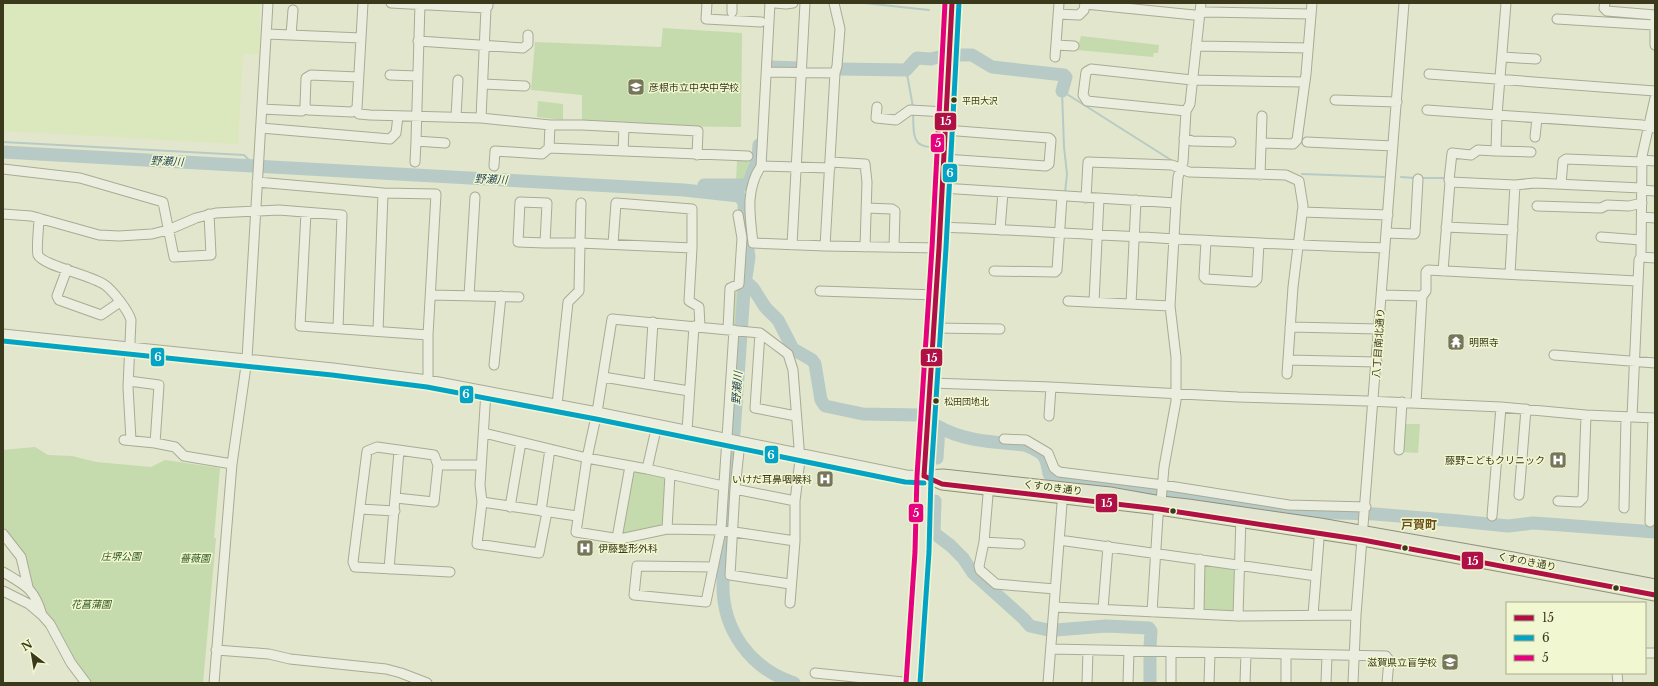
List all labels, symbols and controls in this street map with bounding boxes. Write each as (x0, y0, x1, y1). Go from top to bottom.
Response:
school or university icon: 彦根市立中央中学校 (626, 77, 646, 97)
place label: 彦根市立中央中学校 (649, 81, 739, 94)
marker: 平田大沢 (949, 95, 959, 105)
place label: 平田大沢 (962, 95, 998, 106)
line badge: 15 (934, 112, 957, 131)
text: 15 (940, 114, 952, 128)
line badge: 5 (930, 133, 945, 153)
text: 5 (935, 136, 942, 150)
water label: 野瀬川 (150, 153, 185, 169)
line badge: 6 (942, 163, 958, 183)
text: 6 (946, 166, 954, 180)
water label: 野瀬川 (474, 171, 509, 187)
street label: 八丁目南北通り (1370, 308, 1387, 378)
temple icon: 明照寺 (1446, 332, 1466, 352)
place label: 明照寺 (1469, 336, 1499, 349)
line badge: 6 (150, 347, 165, 367)
line badge: 15 (920, 348, 943, 367)
text: 6 (154, 350, 162, 364)
text: 15 (926, 351, 938, 365)
water label: 野瀬川 (729, 370, 745, 405)
line badge: 6 (459, 385, 474, 404)
text: 6 (462, 387, 470, 401)
marker: 松田団地北 (931, 396, 941, 406)
place label: 松田団地北 (944, 396, 989, 407)
line badge: 6 (764, 445, 779, 464)
text: 6 (767, 448, 775, 462)
hospital icon: 藤野こどもクリニック (1548, 450, 1568, 470)
place label: 藤野こどもクリニック (1445, 454, 1545, 467)
hospital icon: いけだ耳鼻咽喉科 (815, 469, 835, 489)
place label: いけだ耳鼻咽喉科 (732, 473, 812, 486)
street label: くすのき通り (1023, 477, 1083, 498)
line badge: 15 (1095, 493, 1118, 513)
text: 15 (1101, 496, 1113, 510)
line badge: 5 (908, 503, 924, 523)
text: 5 (913, 506, 920, 520)
unlabelled marker (1168, 506, 1178, 516)
district label: 戸賀町 (1401, 517, 1437, 532)
hospital icon: 伊藤整形外科 (575, 538, 595, 558)
place label: 伊藤整形外科 (598, 542, 658, 555)
unlabelled marker (1400, 543, 1410, 553)
street label: くすのき通り (1496, 549, 1557, 574)
park label: 庄堺公園 (101, 550, 143, 563)
line badge: 15 (1461, 551, 1484, 570)
park label: 薔薇園 (180, 552, 212, 565)
text: 15 (1467, 554, 1479, 568)
unlabelled marker (1611, 583, 1621, 593)
park label: 花菖蒲園 (71, 598, 113, 611)
legend (1506, 602, 1646, 674)
text: 15 (1542, 610, 1554, 625)
text: 6 (1542, 630, 1550, 645)
north arrow (12, 634, 52, 674)
text: N (19, 636, 35, 654)
text: 5 (1542, 650, 1549, 665)
school or university icon: 滋賀県立盲学校 (1440, 652, 1460, 672)
place label: 滋賀県立盲学校 (1367, 656, 1437, 669)

